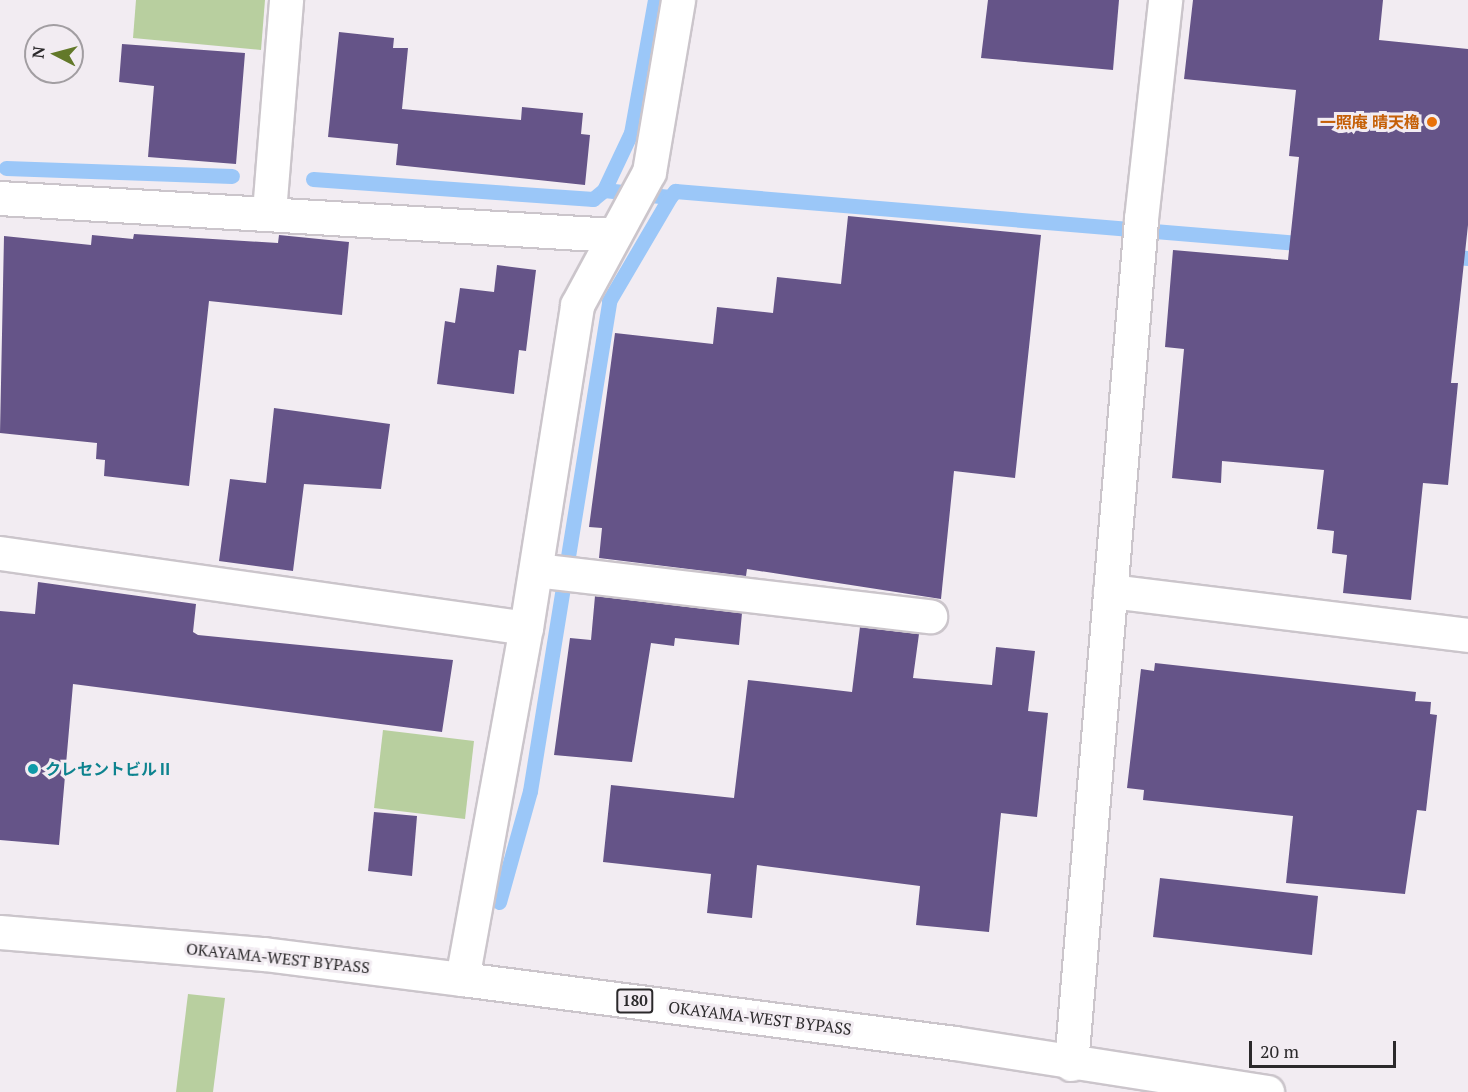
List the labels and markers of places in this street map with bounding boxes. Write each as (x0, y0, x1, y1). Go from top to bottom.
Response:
place label: 一照庵 晴天櫓 (1320, 112, 1420, 132)
marker: 一照庵 晴天櫓 (1425, 115, 1439, 129)
place label: クレセントビルⅡ (45, 759, 173, 779)
marker: クレセントビルⅡ (26, 762, 40, 776)

